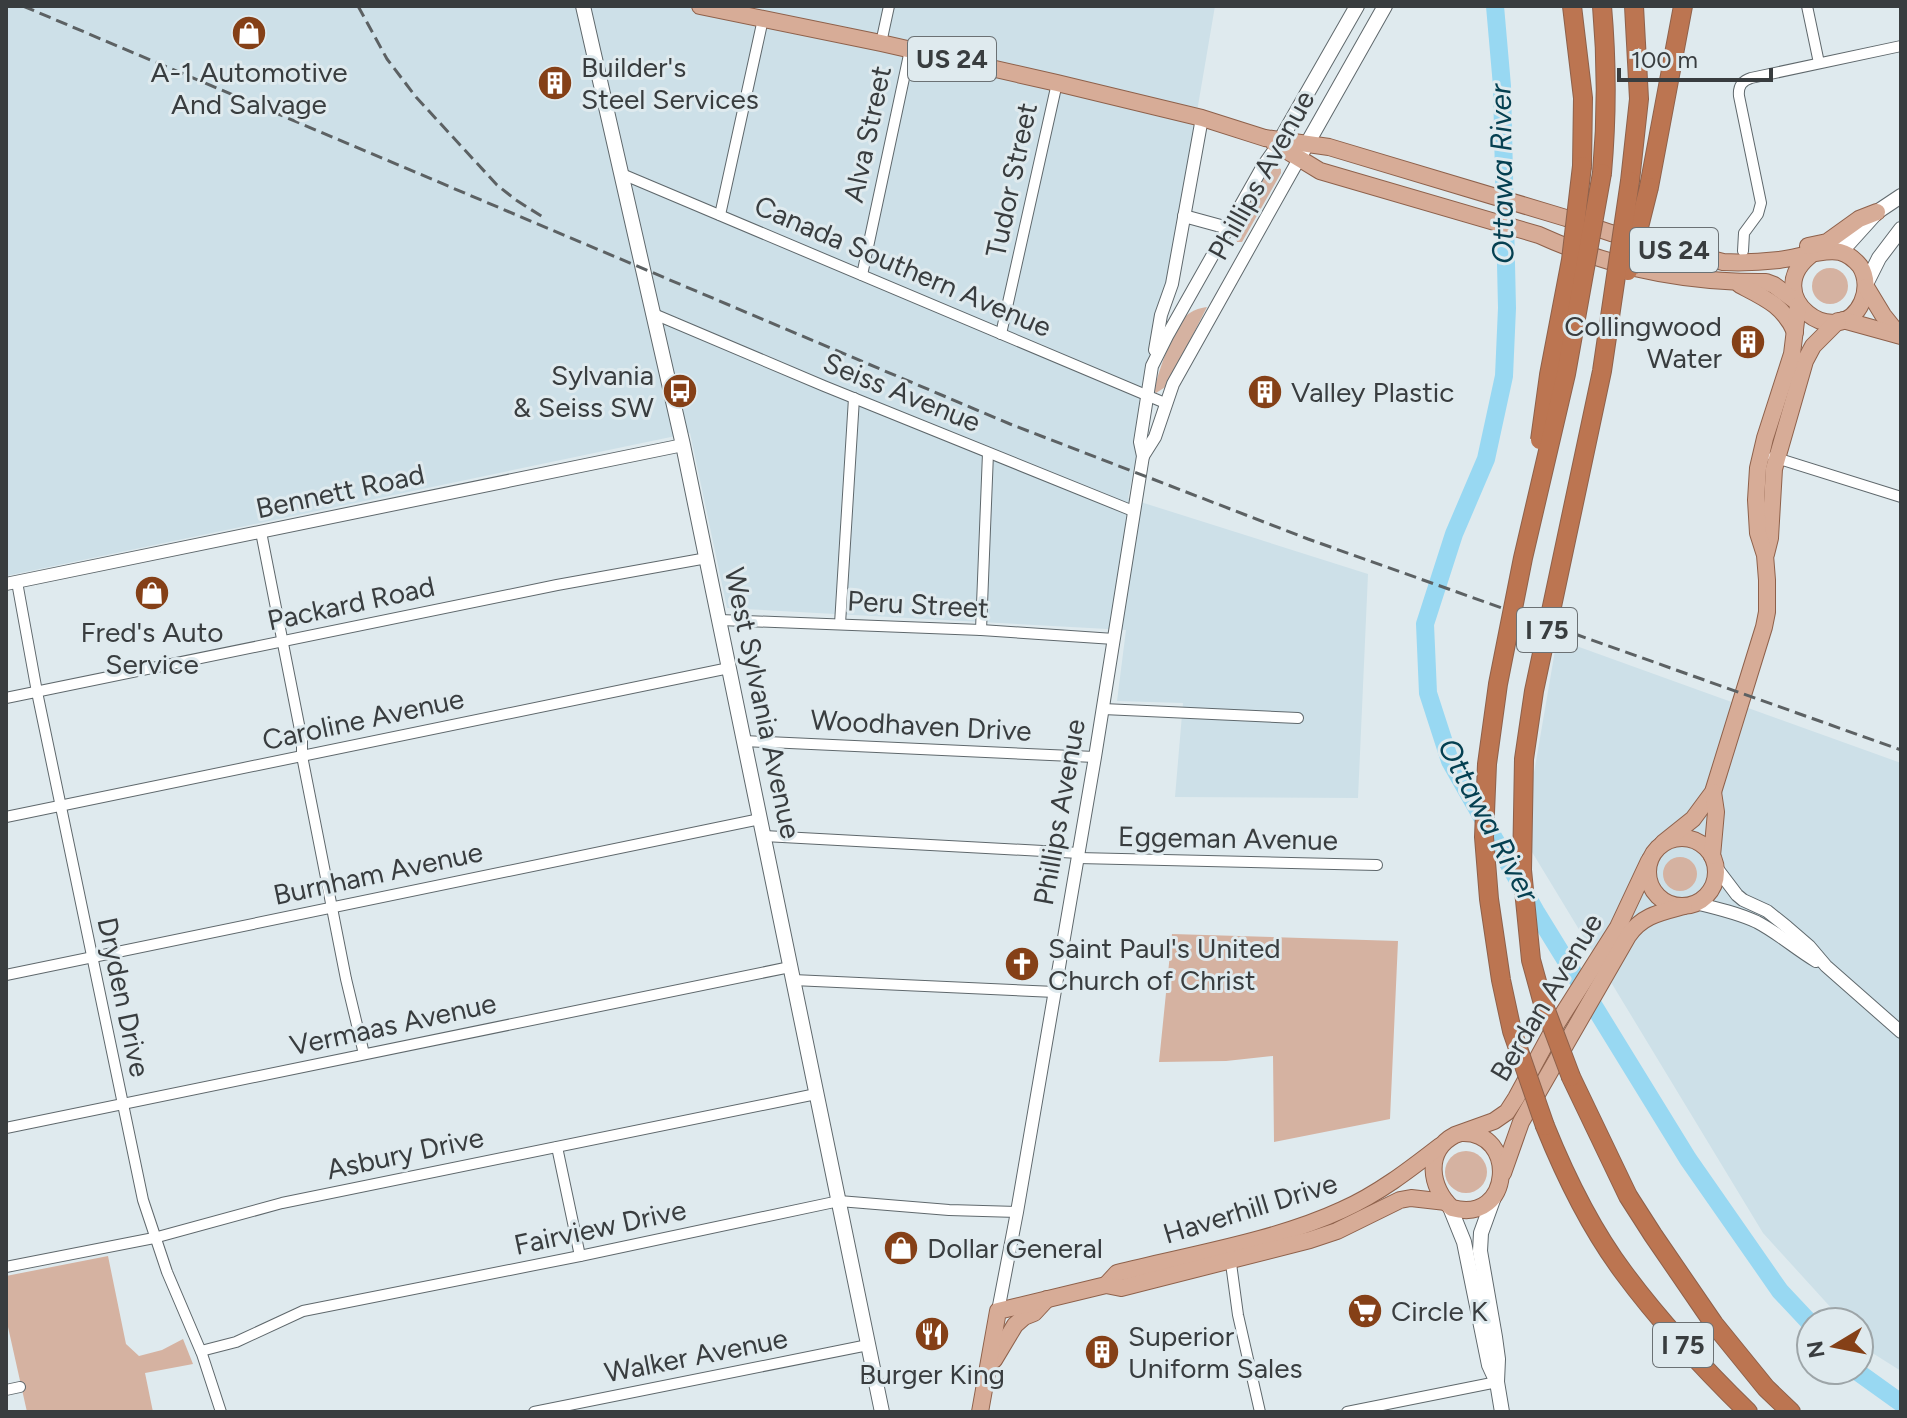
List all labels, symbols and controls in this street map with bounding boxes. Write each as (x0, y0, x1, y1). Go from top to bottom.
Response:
shop icon: A-1 Automotive And Salvage (230, 14, 268, 52)
scale bar (1619, 32, 1771, 82)
road number: US 24 (908, 37, 996, 81)
text: 100 m (1631, 45, 1698, 74)
place label: Builder's Steel Services (581, 50, 759, 116)
place label: A-1 Automotive And Salvage (150, 55, 348, 121)
street label: Alva Street (836, 63, 898, 205)
building icon: Builder's Steel Services (536, 64, 574, 102)
water label: Ottawa River (1481, 82, 1522, 264)
street label: Phillips Avenue (1200, 84, 1322, 266)
street label: Tudor Street (978, 100, 1044, 260)
street label: Canada Southern Avenue (749, 188, 1057, 344)
road number: US 24 (1630, 228, 1718, 272)
place label: Collingwood Water (1564, 309, 1723, 375)
building icon: Collingwood Water (1729, 323, 1767, 361)
street label: Seiss Avenue (818, 345, 986, 439)
place label: Sylvania & Seiss SW (513, 358, 654, 424)
bus stop icon: Sylvania & Seiss SW (661, 372, 699, 410)
building icon: Valley Plastic (1246, 373, 1284, 411)
place label: Valley Plastic (1291, 375, 1454, 409)
street label: Bennett Road (253, 457, 427, 525)
street label: West Sylvania Avenue (718, 564, 808, 842)
street label: Packard Road (264, 569, 438, 637)
shop icon: Fred's Auto Service (133, 574, 171, 612)
street label: Peru Street (846, 583, 990, 625)
road number: I 75 (1517, 608, 1577, 652)
place label: Fred's Auto Service (81, 615, 223, 681)
street label: Caroline Avenue (259, 681, 467, 757)
street label: Woodhaven Drive (810, 702, 1032, 748)
street label: Phillips Avenue (1026, 716, 1092, 908)
water label: Ottawa River (1430, 732, 1548, 909)
street label: Eggeman Avenue (1118, 819, 1338, 857)
street label: Burnham Avenue (270, 834, 486, 912)
street label: Berdan Avenue (1483, 907, 1609, 1087)
street label: Dryden Drive (91, 914, 157, 1080)
place label: Saint Paul's United Church of Christ (1048, 931, 1281, 997)
church icon: Saint Paul's United Church of Christ (1003, 945, 1041, 983)
street label: Vermaas Avenue (287, 986, 499, 1062)
street label: Asbury Drive (323, 1120, 487, 1186)
street label: Haverhill Drive (1159, 1165, 1341, 1251)
street label: Fairview Drive (511, 1192, 689, 1262)
shop icon: Dollar General (882, 1229, 920, 1267)
place label: Dollar General (927, 1231, 1103, 1265)
supermarket icon: Circle K (1346, 1292, 1384, 1330)
place label: Circle K (1391, 1294, 1488, 1328)
north arrow (1795, 1306, 1875, 1386)
restaurant icon: Burger King (913, 1315, 951, 1353)
place label: Superior Uniform Sales (1128, 1319, 1303, 1385)
street label: Walker Avenue (602, 1321, 790, 1389)
road number: I 75 (1653, 1323, 1713, 1367)
building icon: Superior Uniform Sales (1083, 1333, 1121, 1371)
text: N (1801, 1339, 1831, 1360)
place label: Burger King (859, 1357, 1005, 1391)

